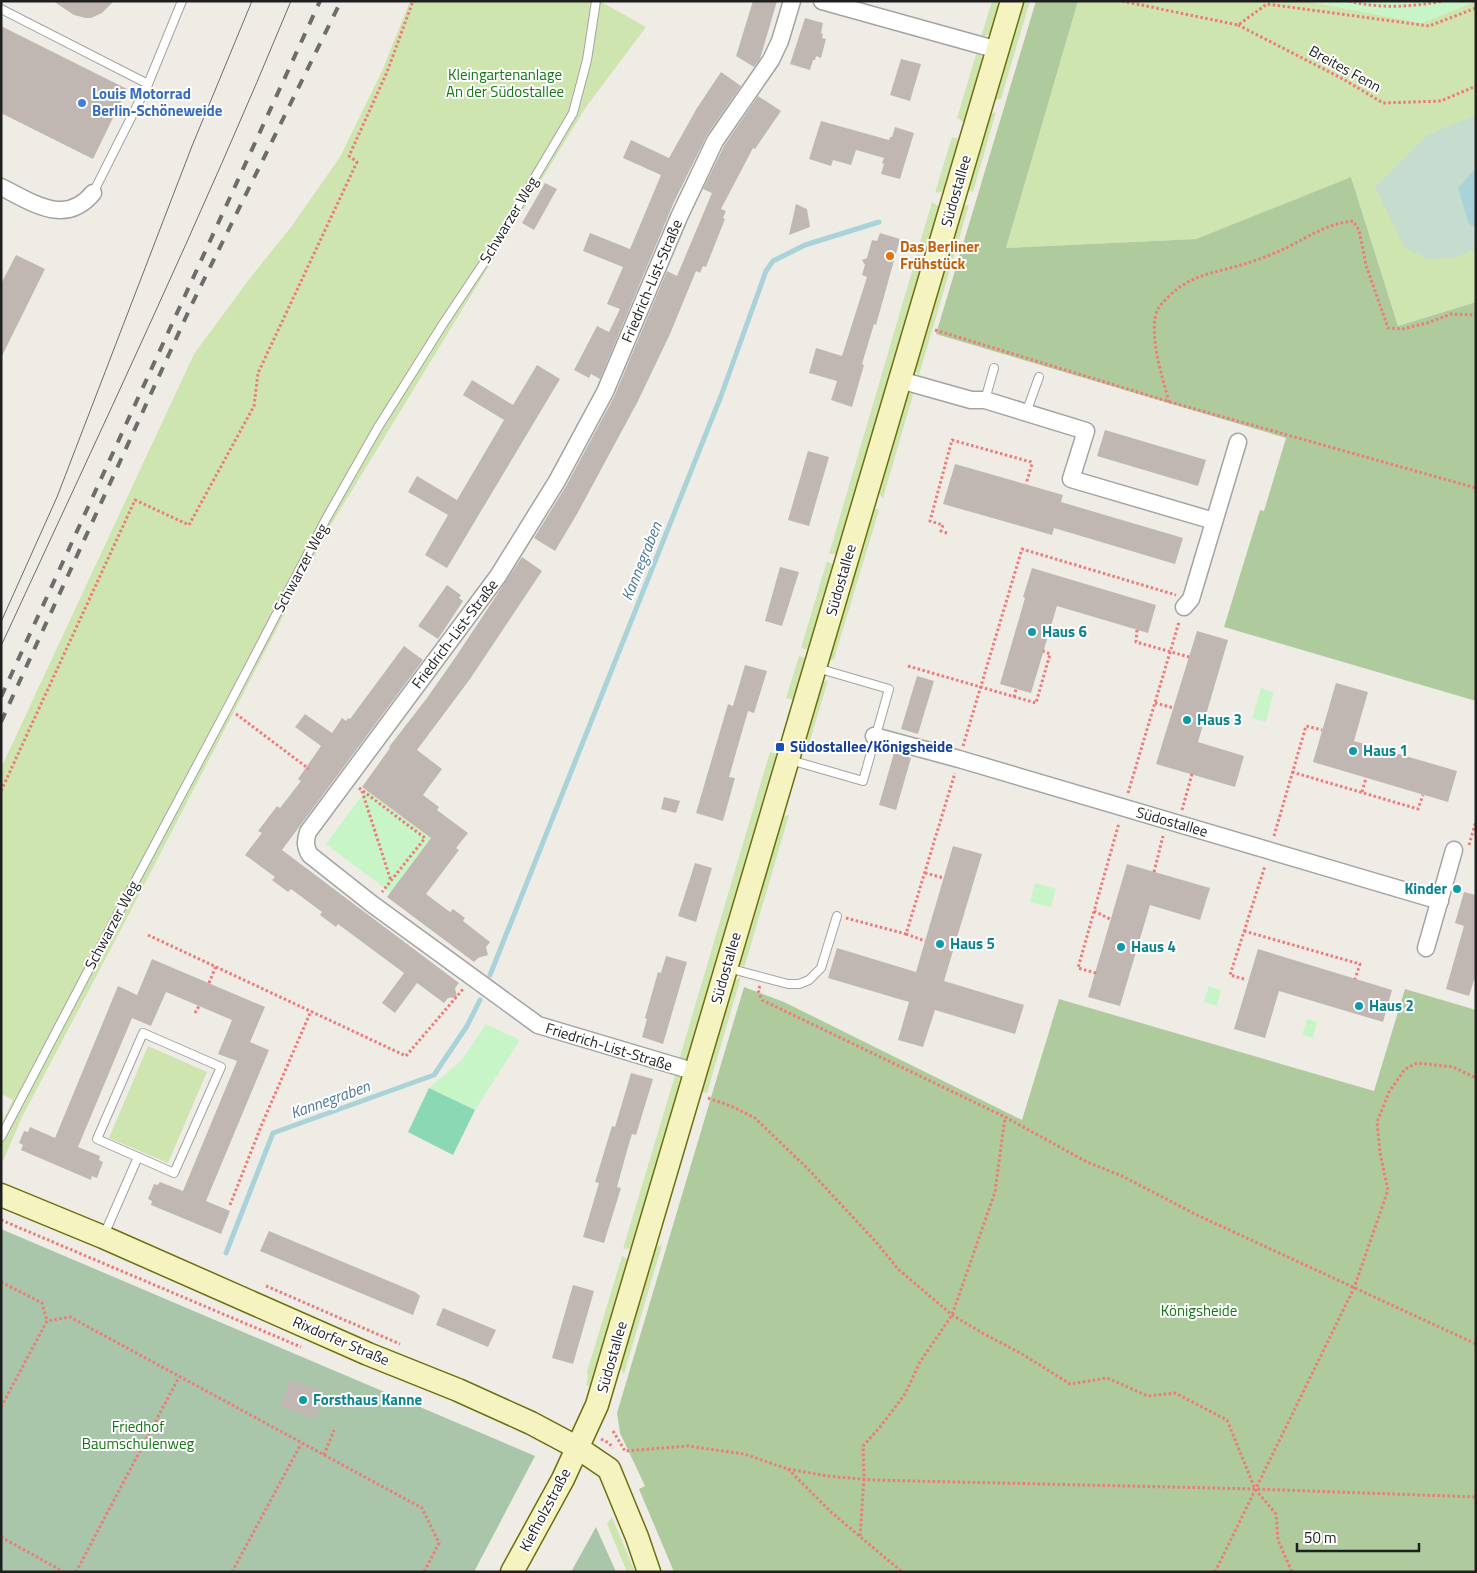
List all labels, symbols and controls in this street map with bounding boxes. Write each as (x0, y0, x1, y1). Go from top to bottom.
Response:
street label: Breites Fenn (1305, 39, 1386, 98)
park label: Kleingartenanlage An der Südostallee (446, 63, 564, 103)
place label: Louis Motorrad Berlin-Schöneweide (92, 82, 223, 122)
marker: Louis Motorrad Berlin-Schöneweide (76, 97, 88, 109)
street label: Südostallee (934, 152, 977, 230)
street label: Schwarzer Weg (474, 172, 544, 268)
street label: Friedrich-List-Straße (615, 216, 688, 346)
place label: Das Berliner Frühstück (900, 235, 980, 275)
marker: Das Berliner Frühstück (884, 250, 896, 262)
water label: Kannegraben (614, 517, 668, 604)
street label: Schwarzer Weg (267, 519, 334, 616)
street label: Südostallee (819, 541, 862, 619)
street label: Friedrich-List-Straße (406, 574, 503, 693)
place label: Haus 6 (1042, 620, 1087, 643)
marker: Haus 6 (1026, 626, 1038, 638)
place label: Haus 3 (1197, 708, 1242, 731)
marker: Haus 3 (1181, 714, 1193, 726)
place label: Südostallee/Königsheide (790, 735, 953, 758)
place label: Haus 1 (1363, 739, 1408, 762)
marker: Südostallee/Königsheide (774, 741, 786, 753)
marker: Haus 1 (1347, 745, 1359, 757)
street label: Südostallee (1133, 800, 1211, 843)
street label: Schwarzer Weg (78, 876, 145, 973)
place label: Kinder (1404, 877, 1447, 900)
marker: Kinder (1451, 883, 1463, 895)
street label: Südostallee (704, 929, 747, 1007)
place label: Haus 5 (950, 932, 995, 955)
place label: Haus 4 (1131, 935, 1176, 958)
marker: Haus 5 (934, 938, 946, 950)
marker: Haus 4 (1115, 941, 1127, 953)
place label: Haus 2 (1369, 994, 1414, 1017)
marker: Haus 2 (1353, 1000, 1365, 1012)
street label: Friedrich-List-Straße (543, 1016, 676, 1077)
water label: Kannegraben (287, 1073, 374, 1124)
park label: Königsheide (1161, 1299, 1237, 1322)
street label: Rixdorfer Straße (289, 1310, 393, 1371)
street label: Südostallee (590, 1318, 633, 1396)
place label: Forsthaus Kanne (313, 1388, 423, 1411)
marker: Forsthaus Kanne (297, 1394, 309, 1406)
park label: Friedhof Baumschulenweg (82, 1415, 195, 1455)
street label: Kiefholzstraße (513, 1464, 576, 1556)
scale bar (1297, 1520, 1420, 1552)
text: 50 m (1304, 1526, 1337, 1549)

